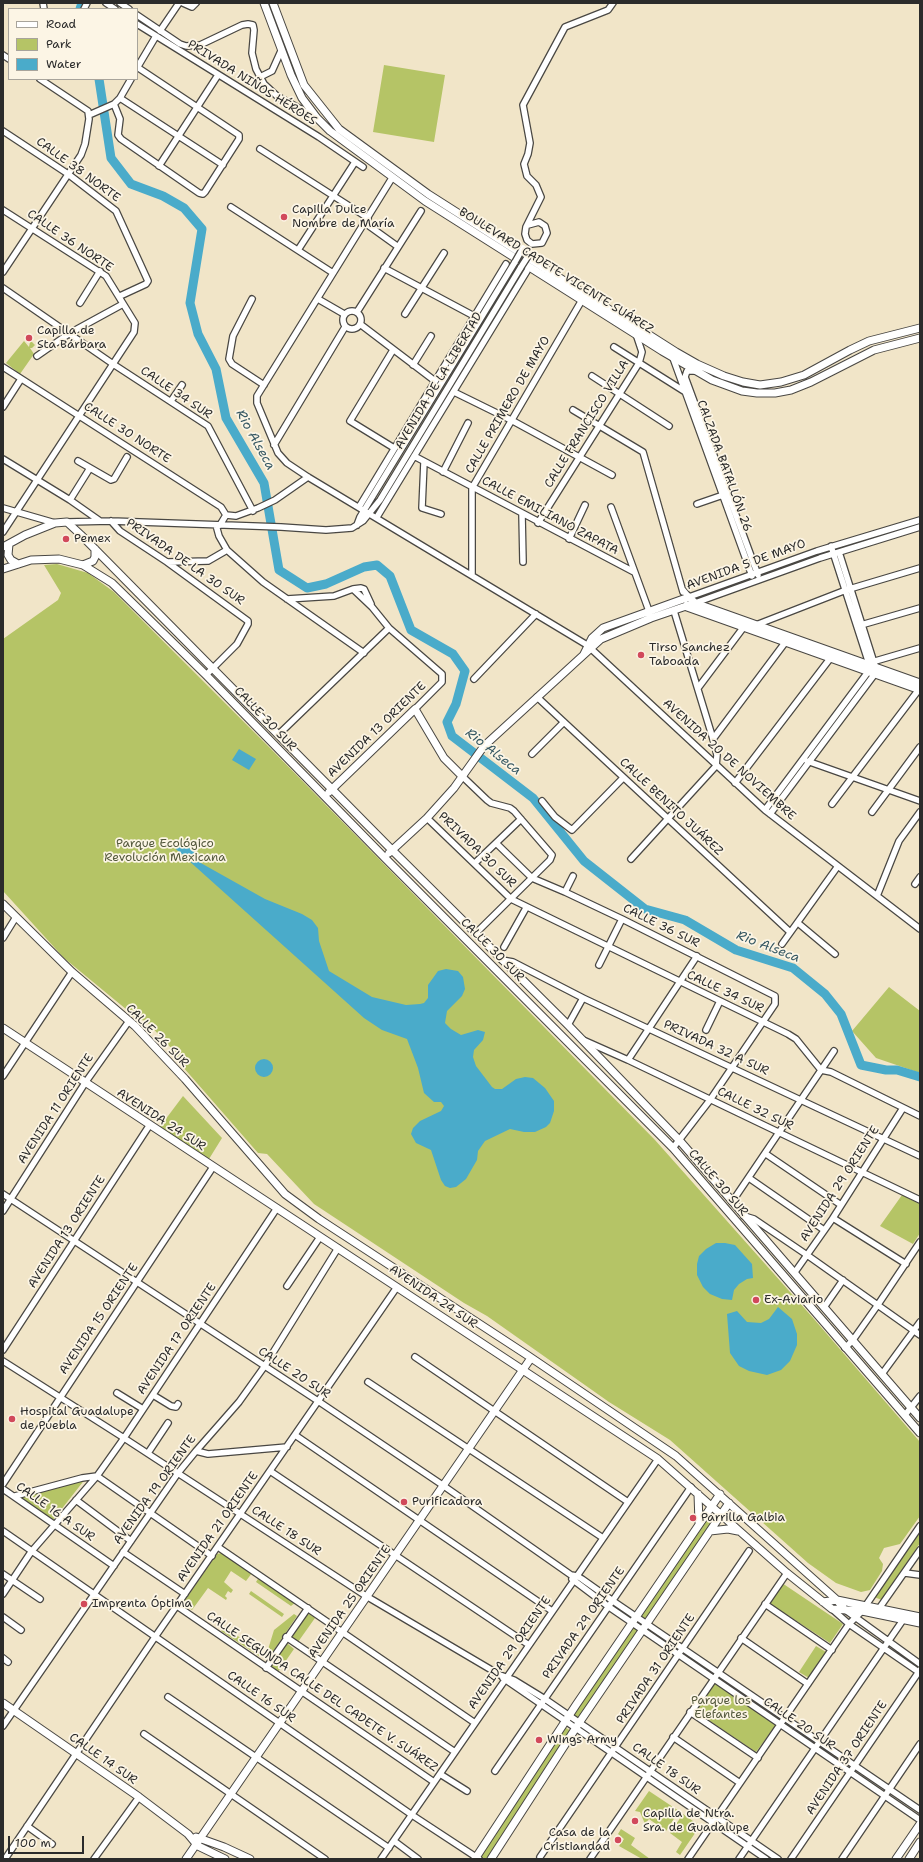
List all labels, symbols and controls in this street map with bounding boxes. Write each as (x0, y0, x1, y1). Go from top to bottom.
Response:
legend (8, 8, 138, 80)
text: Road (46, 16, 76, 32)
text: Park (46, 36, 72, 52)
street label: PRIVADA NIÑOS HÉROES (185, 37, 319, 129)
text: Water (46, 56, 81, 72)
street label: CALLE 38 NORTE (33, 135, 123, 205)
place label: Capilla Dulce Nombre de María (292, 203, 395, 231)
street label: BOULEVARD CADETE VICENTE SUÁREZ (456, 205, 656, 337)
street label: CALLE 36 NORTE (24, 207, 116, 275)
marker: Capilla Dulce Nombre de María (279, 212, 289, 222)
street label: AVENIDA DE LA LIBERTAD (392, 310, 486, 452)
place label: Capilla de Sta Bárbara (37, 324, 106, 352)
marker: Capilla de Sta Bárbara (24, 333, 34, 343)
street label: CALLE PRIMERO DE MAYO (463, 334, 553, 476)
street label: CALLE FRANCISCO VILLA (542, 357, 632, 491)
street label: CALLE 34 SUR (137, 364, 215, 422)
street label: CALZADA BATALLÓN 26 (694, 398, 754, 534)
street label: CALLE 30 NORTE (81, 400, 173, 466)
water label: Rio Alseca (232, 407, 278, 473)
street label: CALLE EMILIANO ZAPATA (479, 474, 621, 558)
street label: PRIVADA DE LA 30 SUR (123, 516, 247, 608)
place label: Pemex (74, 532, 110, 546)
marker: Pemex (61, 534, 71, 544)
street label: AVENIDA 5 DE MAYO (684, 537, 808, 593)
place label: Tirso Sanchez Taboada (649, 641, 730, 669)
marker: Tirso Sanchez Taboada (636, 650, 646, 660)
street label: AVENIDA 13 ORIENTE (325, 679, 429, 781)
street label: CALLE 30 SUR (231, 684, 299, 754)
street label: AVENIDA 20 DE NOVIEMBRE (660, 696, 798, 824)
water label: Rio Alseca (462, 725, 524, 779)
street label: CALLE BENITO JUÁREZ (616, 755, 726, 859)
street label: PRIVADA 30 SUR (435, 809, 519, 891)
park label: Parque Ecológico Revolución Mexicana (104, 837, 226, 865)
street label: CALLE 36 SUR (620, 901, 702, 951)
street label: CALLE 30 SUR (457, 915, 527, 985)
water label: Rio Alseca (734, 928, 802, 966)
street label: CALLE 34 SUR (684, 968, 766, 1016)
street label: CALLE 26 SUR (123, 1002, 191, 1070)
street label: PRIVADA 32 A SUR (661, 1017, 771, 1079)
street label: AVENIDA 11 ORIENTE (15, 1051, 97, 1167)
street label: CALLE 32 SUR (715, 1084, 795, 1134)
street label: AVENIDA 24 SUR (114, 1086, 208, 1154)
street label: AVENIDA 29 ORIENTE (797, 1124, 883, 1244)
street label: CALLE 30 SUR (685, 1147, 751, 1219)
street label: AVENIDA 13 ORIENTE (25, 1173, 109, 1291)
street label: AVENIDA 15 ORIENTE (57, 1261, 141, 1377)
street label: AVENIDA 24 SUR (386, 1262, 480, 1332)
street label: AVENIDA 17 ORIENTE (134, 1281, 220, 1397)
place label: Ex-Aviario (764, 1293, 823, 1307)
marker: Ex-Aviario (751, 1295, 761, 1305)
street label: CALLE 20 SUR (255, 1344, 333, 1402)
place label: Hospital Guadalupe de Puebla (20, 1405, 134, 1433)
marker: Hospital Guadalupe de Puebla (7, 1414, 17, 1424)
street label: AVENIDA 19 ORIENTE (111, 1433, 199, 1547)
street label: AVENIDA 21 ORIENTE (174, 1469, 262, 1585)
street label: CALLE 16 A SUR (13, 1480, 97, 1544)
place label: Purificadora (412, 1495, 482, 1509)
marker: Purificadora (399, 1497, 409, 1507)
street label: CALLE 18 SUR (248, 1503, 324, 1559)
place label: Parrilla Galbia (701, 1511, 785, 1525)
marker: Parrilla Galbia (688, 1513, 698, 1523)
street label: AVENIDA 25 ORIENTE (306, 1543, 394, 1661)
street label: PRIVADA 29 ORIENTE (540, 1564, 628, 1682)
street label: AVENIDA 29 ORIENTE (465, 1594, 555, 1712)
place label: Imprenta Óptima (92, 1597, 192, 1611)
marker: Imprenta Óptima (79, 1599, 89, 1609)
street label: CALLE SEGUNDA CALLE DEL CADETE V. SUÁREZ (204, 1609, 440, 1775)
street label: PRIVADA 31 ORIENTE (614, 1611, 698, 1727)
street label: CALLE 16 SUR (224, 1668, 298, 1726)
park label: Parque los Elefantes (691, 1694, 751, 1722)
street label: CALLE 20 SUR (760, 1695, 838, 1753)
street label: AVENIDA 37 ORIENTE (803, 1698, 891, 1818)
street label: CALLE 14 SUR (66, 1730, 140, 1788)
place label: Wings Army (547, 1733, 617, 1747)
marker: Wings Army (534, 1735, 544, 1745)
street label: CALLE 18 SUR (629, 1740, 703, 1798)
place label: Capilla de Ntra. Sra. de Guadalupe (643, 1807, 749, 1835)
marker: Capilla de Ntra. Sra. de Guadalupe (630, 1816, 640, 1826)
place label: Casa de la Cristiandad (543, 1826, 610, 1854)
scale bar (10, 1828, 86, 1854)
text: 100 m (15, 1835, 51, 1851)
marker: Casa de la Cristiandad (613, 1835, 623, 1845)

